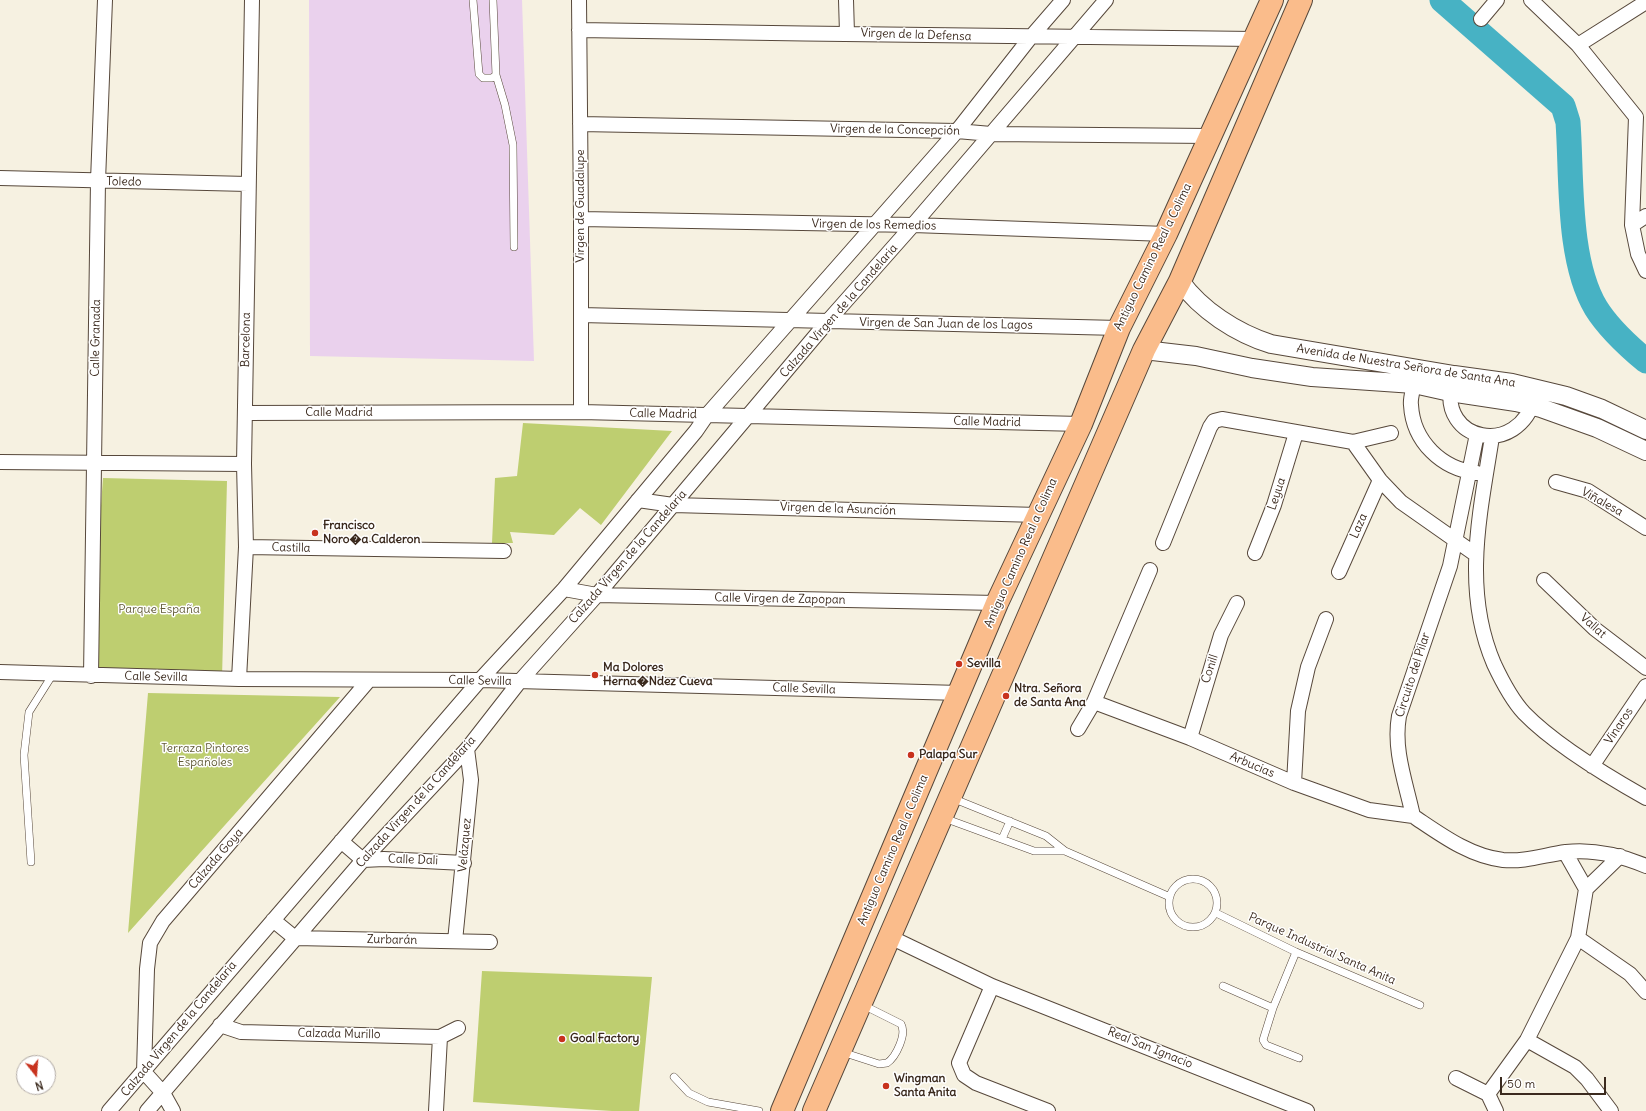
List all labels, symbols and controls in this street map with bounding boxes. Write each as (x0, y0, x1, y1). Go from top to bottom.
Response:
street label: Virgen de la Defensa (860, 26, 972, 44)
street label: Virgen de la Concepción (830, 122, 960, 138)
street label: Virgen de Guadalupe (574, 149, 588, 263)
street label: Toledo (106, 174, 142, 190)
street label: Antiguo Camino Real a Colima (1111, 181, 1195, 333)
street label: Virgen de los Remedios (811, 217, 937, 233)
street label: Calzada Virgen de la Candelaria (777, 241, 901, 381)
street label: Calle Granada (88, 299, 104, 377)
street label: Barcelona (238, 312, 254, 368)
street label: Virgen de San Juan de los Lagos (859, 315, 1033, 333)
street label: Avenida de Nuestra Señora de Santa Ana (1295, 342, 1517, 390)
street label: Calle Madrid (305, 406, 373, 420)
street label: Calle Madrid (629, 406, 697, 422)
street label: Calle Madrid (953, 414, 1021, 430)
street label: Antiguo Camino Real a Colima (981, 476, 1061, 630)
street label: Leyua (1265, 476, 1289, 512)
street label: Viñalesa (1579, 485, 1625, 519)
street label: Calzada Virgen de la Candelaria (566, 487, 690, 627)
street label: Virgen de la Asunción (780, 500, 896, 518)
street label: Laza (1347, 511, 1371, 541)
place label: Francisco Noro�a Calderon (323, 519, 420, 547)
marker: Francisco Noro�a Calderon (310, 528, 320, 538)
street label: Castilla (271, 540, 311, 556)
street label: Calle Virgen de Zapopan (714, 591, 846, 607)
park label: Parque España (118, 603, 200, 617)
street label: Vallat (1577, 611, 1609, 641)
street label: Circuito del Pilar (1393, 631, 1433, 719)
street label: Conill (1199, 653, 1221, 685)
place label: Sevilla (967, 657, 1001, 671)
marker: Sevilla (954, 659, 964, 669)
place label: Ma Dolores Herna�Ndez Cueva (603, 661, 713, 689)
street label: Calle Sevilla (124, 669, 188, 685)
marker: Ma Dolores Herna�Ndez Cueva (590, 670, 600, 680)
street label: Calle Sevilla (448, 673, 512, 689)
street label: Calle Sevilla (772, 681, 836, 697)
place label: Ntra. Señora de Santa Ana (1014, 682, 1086, 710)
marker: Ntra. Señora de Santa Ana (1001, 691, 1011, 701)
street label: Vinaros (1602, 705, 1636, 747)
street label: Calzada Virgen de la Candelaria (353, 733, 479, 871)
park label: Terraza Pintores Españoles (161, 742, 249, 770)
place label: Palapa Sur (919, 748, 977, 762)
street label: Arbucias (1227, 749, 1277, 781)
marker: Palapa Sur (906, 750, 916, 760)
street label: Antiguo Camino Real a Colima (855, 773, 931, 927)
street label: Velázquez (455, 817, 475, 873)
street label: Calzada Goya (186, 826, 246, 892)
street label: Calle Dali (388, 852, 438, 868)
street label: Parque Industrial Santa Anita (1246, 910, 1398, 988)
street label: Zurbarán (367, 932, 417, 948)
street label: Calzada Virgen de la Candelaria (118, 958, 240, 1100)
street label: Real San Ignacio (1105, 1024, 1195, 1072)
street label: Calzada Murillo (297, 1026, 381, 1042)
place label: Goal Factory (570, 1032, 639, 1046)
marker: Goal Factory (557, 1034, 567, 1044)
north arrow (16, 1055, 56, 1095)
scale bar (1502, 1069, 1608, 1095)
place label: Wingman Santa Anita (894, 1072, 956, 1100)
text: 50 m (1507, 1076, 1535, 1091)
text: N (34, 1078, 45, 1093)
marker: Wingman Santa Anita (881, 1081, 891, 1091)

